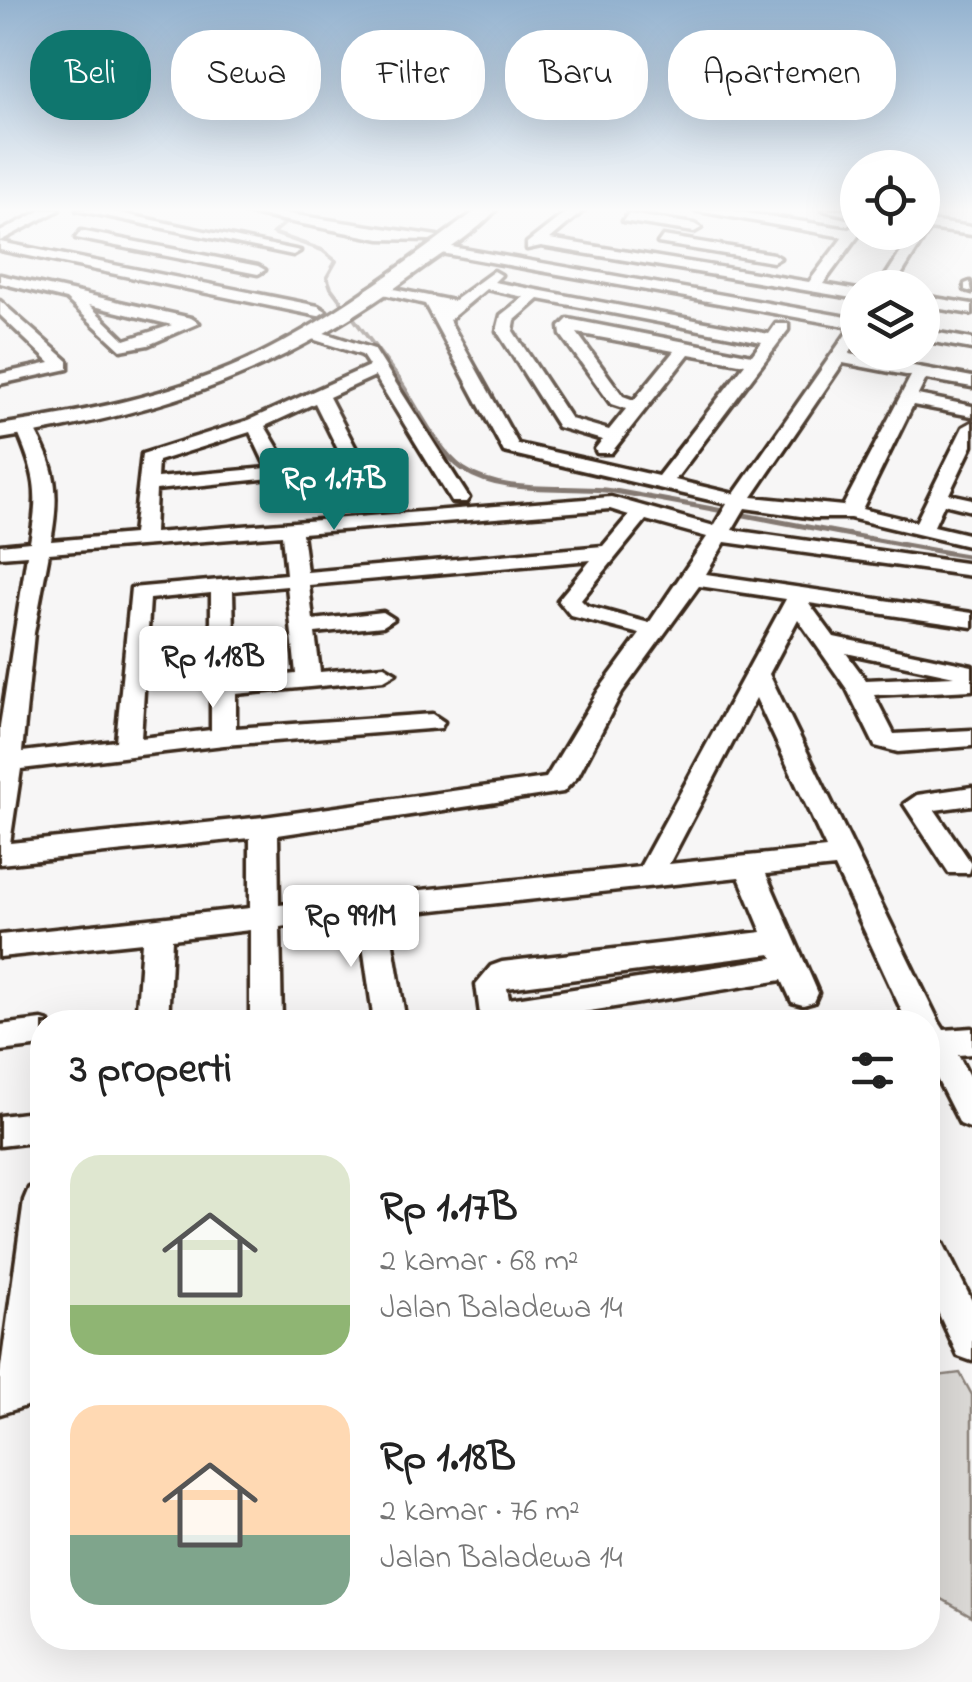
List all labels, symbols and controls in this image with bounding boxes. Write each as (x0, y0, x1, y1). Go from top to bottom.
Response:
chip: Beli (30, 30, 151, 120)
chip: Sewa (171, 30, 321, 120)
chip: Filter (341, 30, 485, 120)
chip: Baru (505, 30, 648, 120)
chip: Apartemen (668, 30, 896, 120)
map controls (840, 150, 940, 370)
button: locate (840, 150, 940, 250)
button: layers (840, 270, 940, 370)
pin: Rp 1.17B (231, 448, 437, 533)
text: Rp 1.17B (282, 457, 386, 504)
pin: Rp 1.18B (110, 626, 316, 711)
text: Rp 1.18B (161, 635, 265, 682)
pin: Rp 991M (259, 885, 443, 970)
text: Rp 991M (305, 894, 397, 941)
text: 3 properti (70, 1040, 232, 1101)
icon: filters (845, 1043, 900, 1098)
text: Rp 1.17B (380, 1178, 517, 1239)
icon: home (150, 1195, 270, 1315)
text: 2 kamar · 68 m² (380, 1239, 578, 1286)
text: Jalan Baladewa 14 (380, 1286, 623, 1333)
text: Rp 1.18B (380, 1428, 516, 1489)
icon: home (150, 1445, 270, 1565)
text: 2 kamar · 76 m² (380, 1489, 580, 1536)
text: Jalan Baladewa 14 (380, 1536, 623, 1583)

